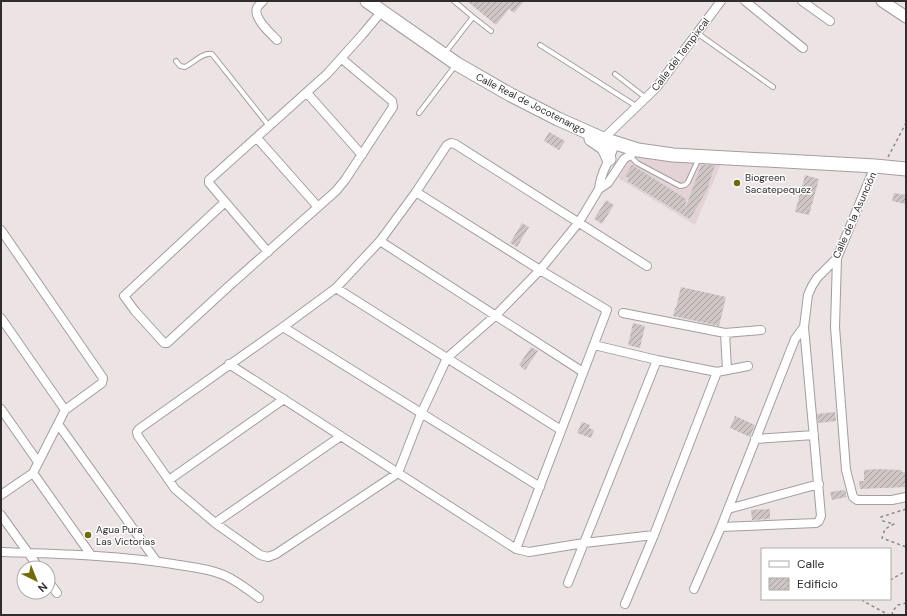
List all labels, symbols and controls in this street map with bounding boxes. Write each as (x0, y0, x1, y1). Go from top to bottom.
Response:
street label: Calle del Tempixcal (649, 15, 712, 93)
street label: Calle Real de Jocotenango (474, 70, 588, 137)
street label: Calle de la Asunción (830, 170, 879, 260)
place label: Biogreen Sacatepequez (745, 171, 811, 196)
marker: Biogreen Sacatepequez (732, 178, 742, 188)
place label: Agua Pura Las Victorias (96, 523, 155, 548)
marker: Agua Pura Las Victorias (83, 530, 93, 540)
legend (761, 548, 891, 600)
text: Calle (797, 556, 824, 572)
north arrow (16, 560, 56, 600)
text: Edificio (797, 576, 838, 592)
text: N (35, 579, 51, 595)

